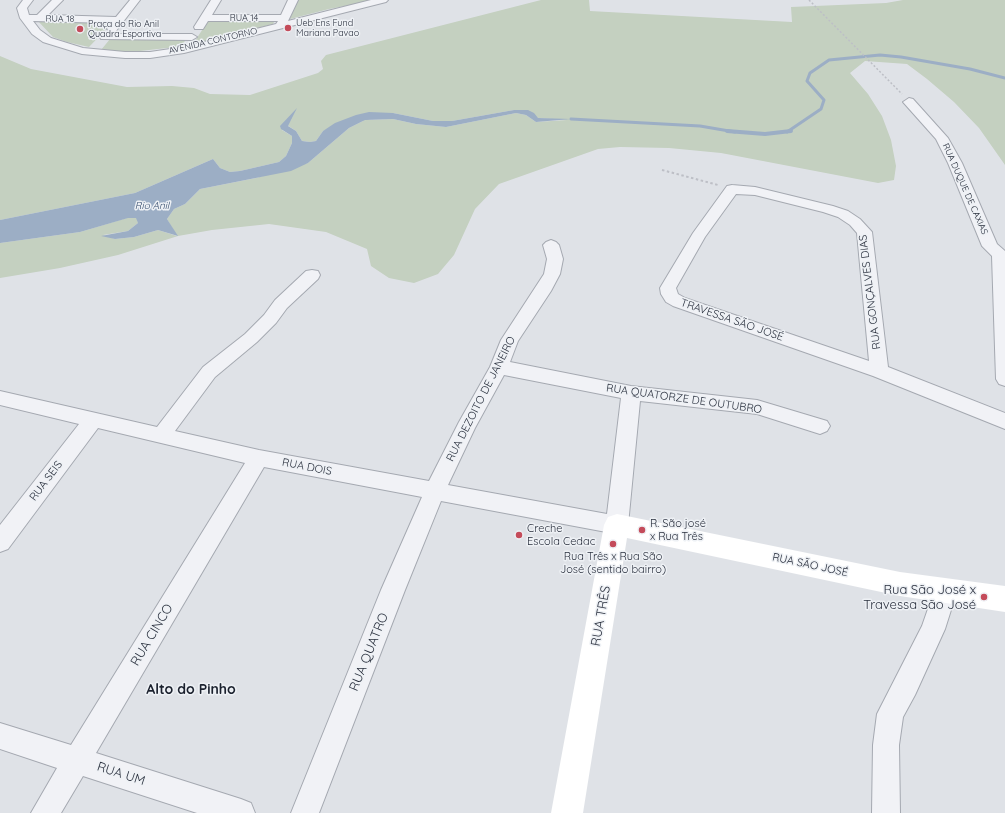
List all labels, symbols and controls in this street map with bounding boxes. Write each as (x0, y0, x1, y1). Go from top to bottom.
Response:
street label: RUA 18 (46, 13, 74, 25)
street label: RUA 14 (230, 13, 258, 23)
place label: Ueb Ens Fund Mariana Pavao (296, 18, 359, 39)
place label: Praça do Rio Anil Quadra Esportiva (88, 19, 161, 40)
marker: Ueb Ens Fund Mariana Pavao (283, 23, 293, 33)
marker: Praça do Rio Anil Quadra Esportiva (75, 24, 85, 34)
street label: AVENIDA CONTORNO (168, 26, 258, 56)
street label: RUA DUQUE DE CAXIAS (940, 142, 990, 236)
water label: Rio Anil (135, 200, 169, 212)
street label: RUA GONÇALVES DIAS (856, 234, 884, 350)
street label: TRAVESSA SÃO JOSÉ (679, 296, 785, 344)
street label: RUA DEZOITO DE JANEIRO (444, 334, 518, 464)
street label: RUA QUATORZE DE OUTUBRO (605, 382, 763, 416)
street label: RUA DOIS (281, 456, 333, 478)
street label: RUA SEIS (27, 458, 65, 504)
place label: R. São josé x Rua Três (650, 517, 706, 543)
place label: Creche Escola Cedac (527, 522, 595, 548)
marker: R. São josé x Rua Três (637, 525, 647, 535)
marker: Creche Escola Cedac (514, 530, 524, 540)
marker: Rua Três x Rua São José (sentido bairro) (608, 539, 618, 549)
place label: Rua Três x Rua São José (sentido bairro) (560, 550, 666, 576)
street label: RUA SÃO JOSÉ (771, 551, 849, 579)
place label: Rua São José x Travessa São José (863, 582, 976, 613)
street label: RUA TRÊS (588, 585, 614, 647)
marker: Rua São José x Travessa São José (979, 592, 989, 602)
street label: RUA CINCO (127, 601, 177, 669)
street label: RUA QUATRO (346, 611, 392, 693)
district label: Alto do Pinho (146, 682, 236, 698)
street label: RUA UM (95, 759, 147, 789)

